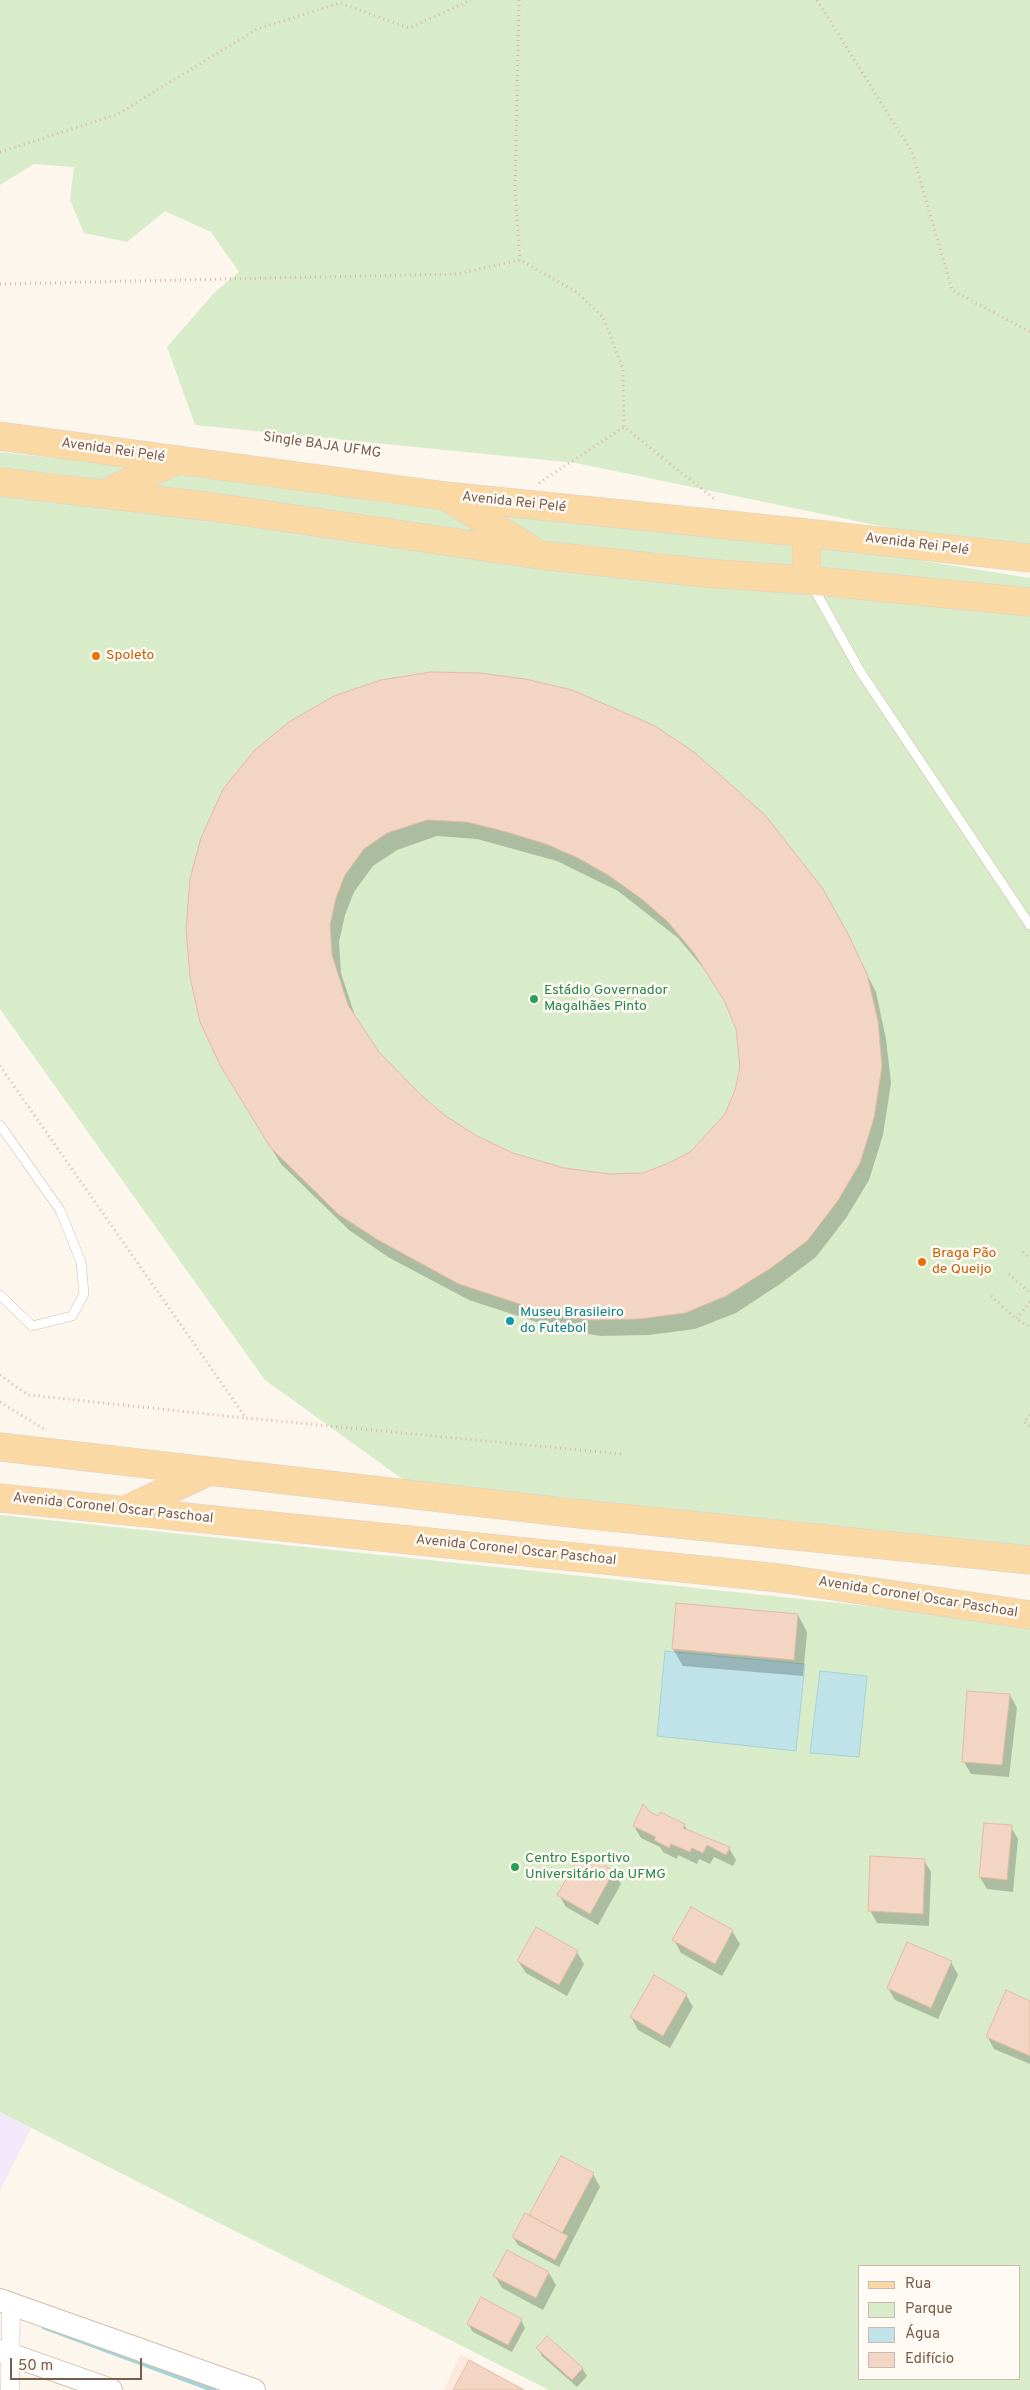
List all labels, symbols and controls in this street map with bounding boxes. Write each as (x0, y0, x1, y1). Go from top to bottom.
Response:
street label: Single BAJA UFMG (262, 429, 382, 463)
street label: Avenida Rei Pelé (60, 435, 166, 467)
street label: Avenida Rei Pelé (461, 489, 567, 517)
street label: Avenida Rei Pelé (864, 530, 970, 560)
place label: Spoleto (106, 648, 154, 664)
marker: Spoleto (90, 650, 102, 662)
place label: Estádio Governador Magalhães Pinto (544, 983, 668, 1016)
marker: Estádio Governador Magalhães Pinto (528, 993, 540, 1005)
place label: Braga Pão de Queijo (932, 1246, 996, 1278)
marker: Braga Pão de Queijo (916, 1256, 928, 1268)
place label: Museu Brasileiro do Futebol (520, 1305, 624, 1338)
marker: Museu Brasileiro do Futebol (504, 1315, 516, 1327)
street label: Avenida Coronel Oscar Paschoal (12, 1490, 214, 1528)
street label: Avenida Coronel Oscar Paschoal (415, 1532, 617, 1570)
street label: Avenida Coronel Oscar Paschoal (817, 1574, 1019, 1622)
place label: Centro Esportivo Universitário da UFMG (525, 1851, 666, 1884)
marker: Centro Esportivo Universitário da UFMG (509, 1861, 521, 1873)
legend (858, 2265, 1020, 2380)
text: Rua (905, 2275, 931, 2294)
text: Parque (905, 2300, 953, 2319)
text: Água (905, 2325, 940, 2344)
scale bar (12, 2348, 145, 2380)
text: Edifício (905, 2350, 954, 2369)
text: 50 m (18, 2357, 53, 2376)

